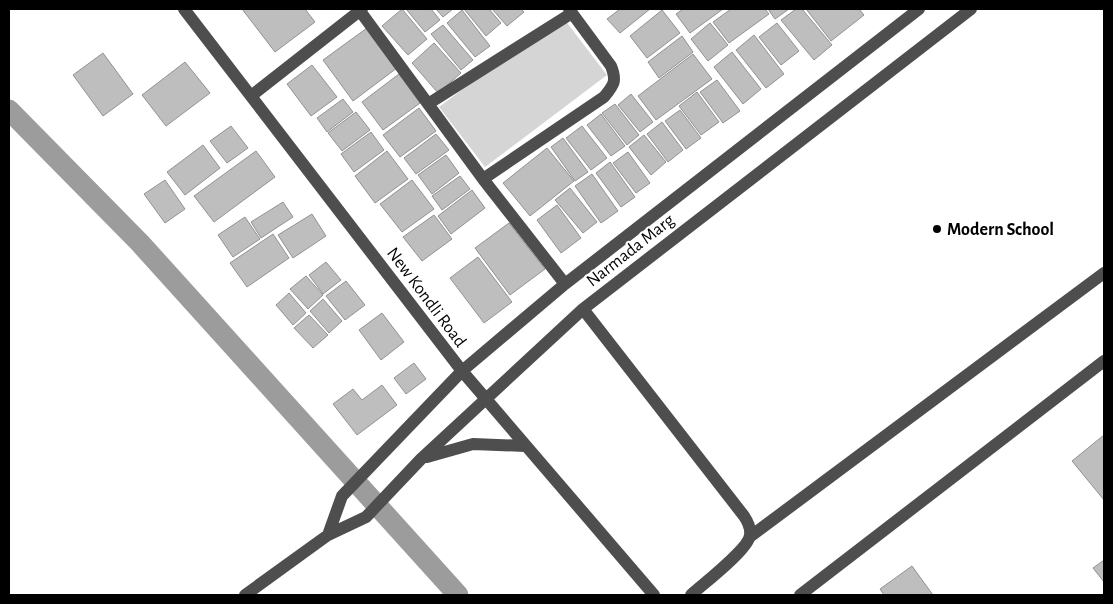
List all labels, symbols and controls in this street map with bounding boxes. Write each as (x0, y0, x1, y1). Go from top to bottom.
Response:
street label: Narmada Marg (583, 211, 678, 290)
place label: Modern School (947, 221, 1054, 239)
marker: Modern School (931, 223, 943, 235)
street label: New Kondli Road (383, 244, 469, 351)

